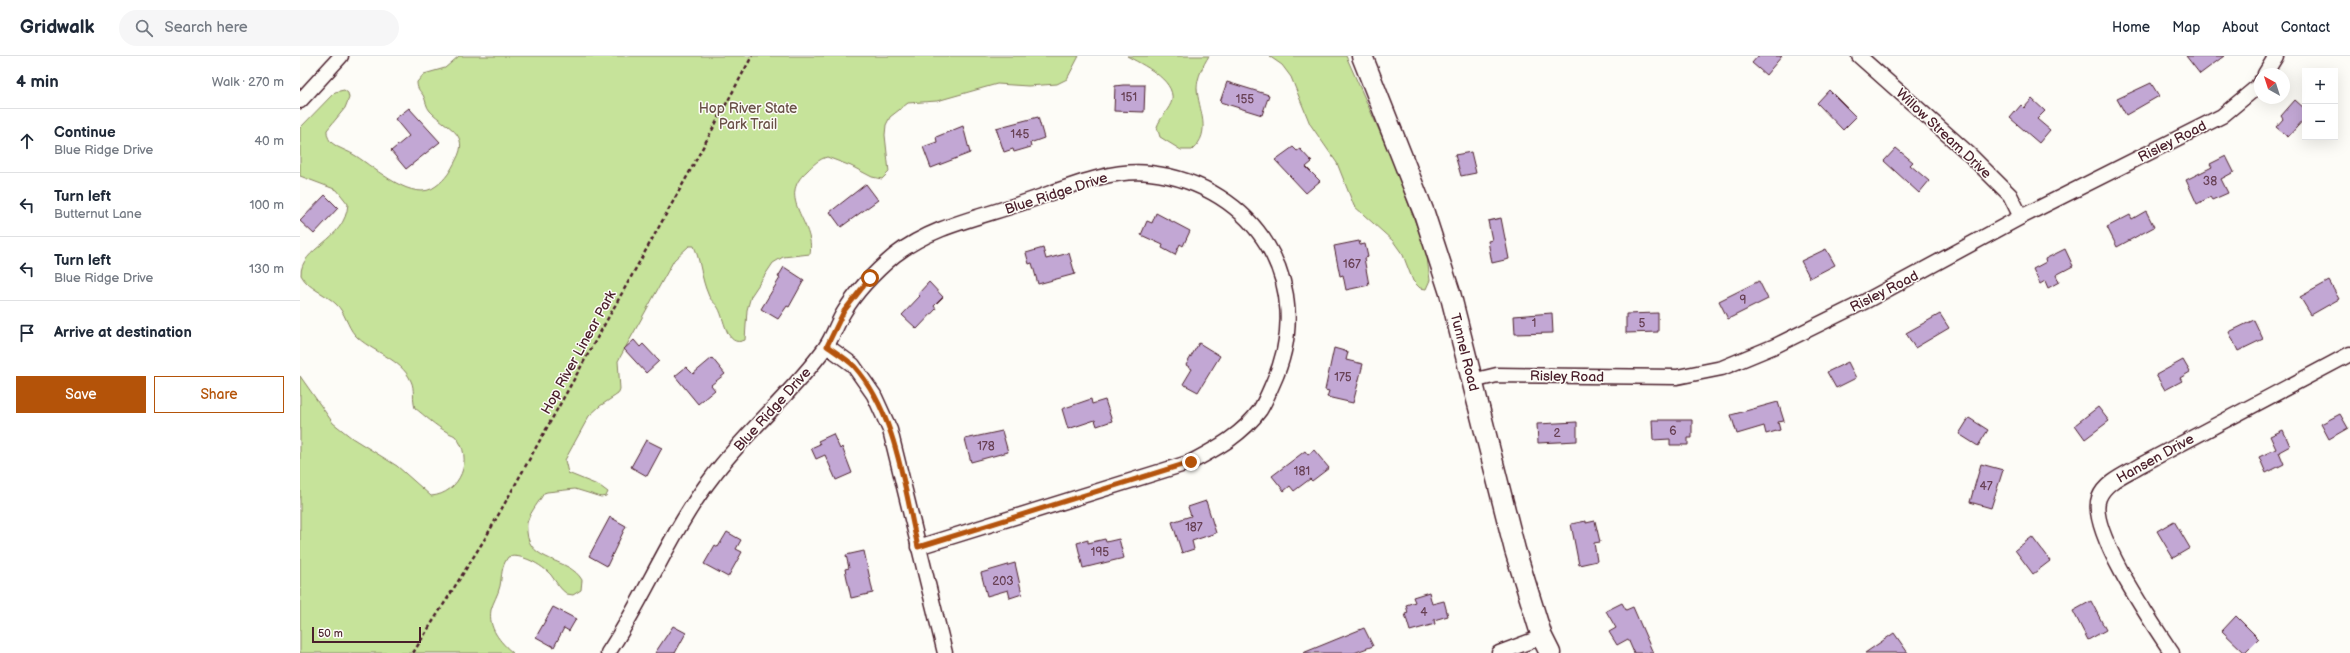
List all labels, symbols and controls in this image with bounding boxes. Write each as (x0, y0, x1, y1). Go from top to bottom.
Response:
search box (119, 10, 399, 46)
text: Gridwalk (20, 16, 95, 39)
icon: search (133, 17, 155, 39)
text: Search here (165, 18, 248, 37)
text: Home (2112, 19, 2150, 36)
text: Map (2172, 19, 2200, 36)
text: About (2222, 19, 2259, 36)
text: Contact (2281, 19, 2330, 36)
north arrow (2254, 68, 2290, 104)
map controls (2302, 68, 2338, 140)
button: + (2302, 68, 2338, 104)
text: 4 min (16, 72, 59, 92)
text: Walk · 270 m (212, 74, 284, 90)
street label: Willow Stream Drive (1892, 85, 1995, 182)
house number: 151 (1121, 90, 1137, 105)
house number: 155 (1236, 92, 1254, 107)
park label: Hop River State Park Trail (699, 100, 797, 133)
button: − (2302, 104, 2338, 140)
street label: Risley Road (2135, 117, 2209, 166)
text: Continue (54, 123, 116, 142)
house number: 145 (1011, 127, 1030, 142)
icon: ahead (16, 130, 38, 152)
text: 40 m (254, 133, 284, 149)
text: Blue Ridge Drive (54, 142, 153, 158)
street label: Blue Ridge Drive (1003, 169, 1110, 218)
house number: 38 (2203, 174, 2217, 189)
text: Turn left (54, 187, 111, 206)
icon: left (16, 194, 38, 216)
text: 100 m (249, 197, 284, 213)
text: Butternut Lane (54, 206, 142, 222)
text: Turn left (54, 251, 111, 270)
house number: 167 (1343, 257, 1361, 272)
icon: left (16, 258, 38, 280)
text: 130 m (249, 261, 284, 277)
street label: Risley Road (1847, 267, 1921, 316)
route start (861, 269, 879, 287)
text: Blue Ridge Drive (54, 270, 153, 286)
street label: Hop River Linear Park (537, 287, 620, 417)
house number: 9 (1740, 293, 1747, 308)
street label: Tunnel Road (1447, 311, 1482, 393)
house number: 1 (1532, 316, 1536, 331)
house number: 5 (1639, 316, 1646, 331)
icon: arrive (16, 322, 38, 344)
text: Arrive at destination (54, 323, 192, 342)
street label: Blue Ridge Drive (730, 364, 814, 455)
street label: Risley Road (1530, 367, 1604, 386)
house number: 175 (1334, 370, 1352, 385)
button: Save (16, 376, 146, 413)
button: Share (154, 376, 284, 413)
house number: 6 (1669, 424, 1677, 439)
house number: 2 (1553, 426, 1561, 441)
street label: Hansen Drive (2114, 430, 2197, 487)
house number: 178 (977, 439, 995, 454)
route end (1182, 453, 1200, 471)
house number: 181 (1294, 464, 1310, 479)
house number: 47 (1979, 479, 1993, 494)
house number: 187 (1185, 520, 1203, 535)
house number: 195 (1091, 545, 1109, 560)
house number: 203 (992, 574, 1014, 589)
house number: 4 (1420, 605, 1428, 620)
scale bar (312, 625, 421, 644)
text: 50 m (318, 627, 343, 640)

